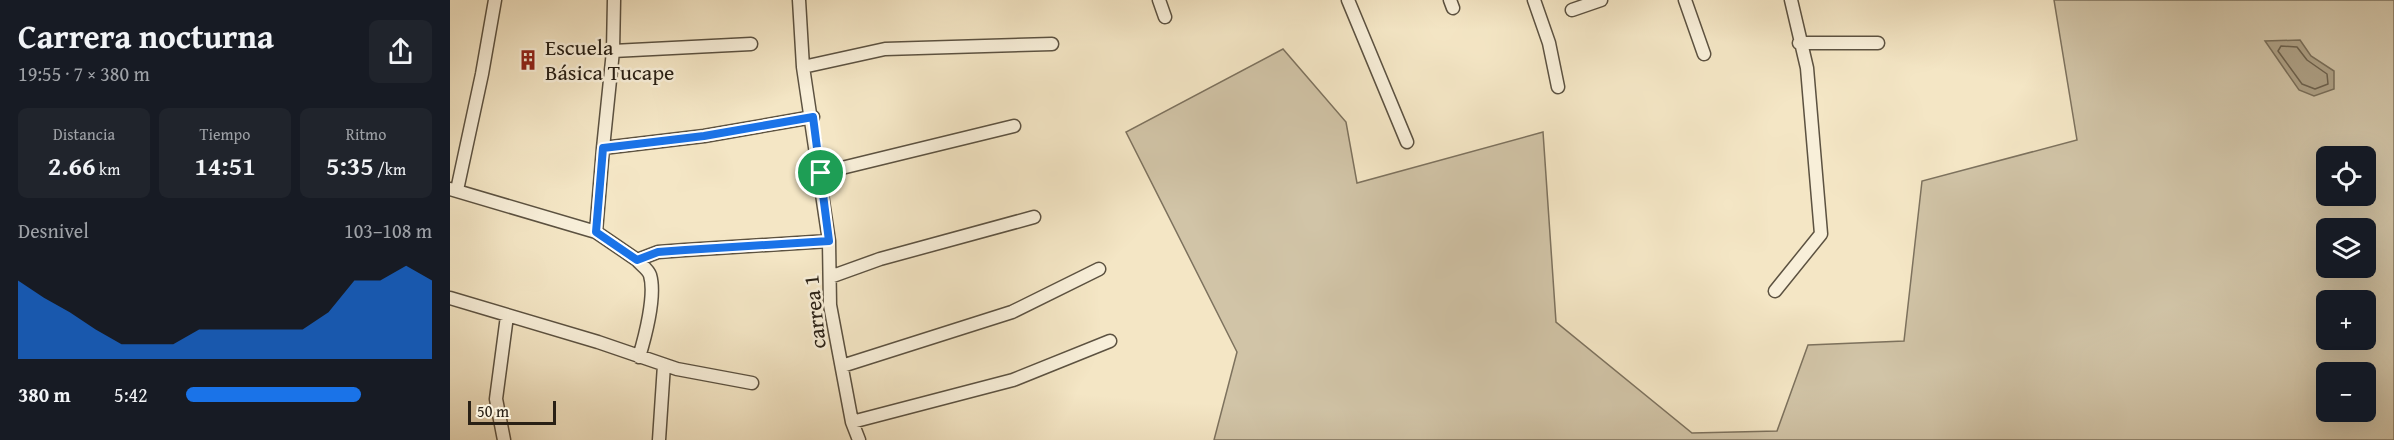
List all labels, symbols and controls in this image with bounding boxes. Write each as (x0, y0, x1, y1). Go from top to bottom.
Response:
text: Carrera nocturna (18, 12, 274, 60)
button: share (369, 20, 432, 83)
place label: Escuela Básica Tucape (545, 31, 674, 88)
building icon: Escuela Básica Tucape (516, 48, 540, 72)
text: 19:55 · 7 × 380 m (18, 59, 150, 88)
text: Distancia (53, 122, 115, 146)
text: Tiempo (200, 122, 250, 146)
text: Ritmo (346, 122, 386, 146)
text: 2.66 (48, 146, 96, 185)
text: 14:51 (194, 146, 256, 185)
text: 5:35 (326, 146, 374, 185)
map controls (2316, 146, 2376, 422)
button: locate (2316, 146, 2376, 206)
pin (795, 147, 846, 198)
icon: arrive (804, 156, 837, 189)
text: km (96, 157, 120, 181)
text: /km (374, 157, 406, 181)
text: Desnivel (18, 216, 89, 245)
text: 103–108 m (344, 216, 432, 245)
button: layers (2316, 218, 2376, 278)
street label: carrea 1 (794, 273, 834, 351)
button: + (2316, 290, 2376, 350)
button: − (2316, 362, 2376, 422)
text: 380 m (18, 380, 71, 409)
text: 5:42 (114, 380, 148, 409)
scale bar (468, 398, 556, 426)
text: 50 m (477, 399, 509, 423)

